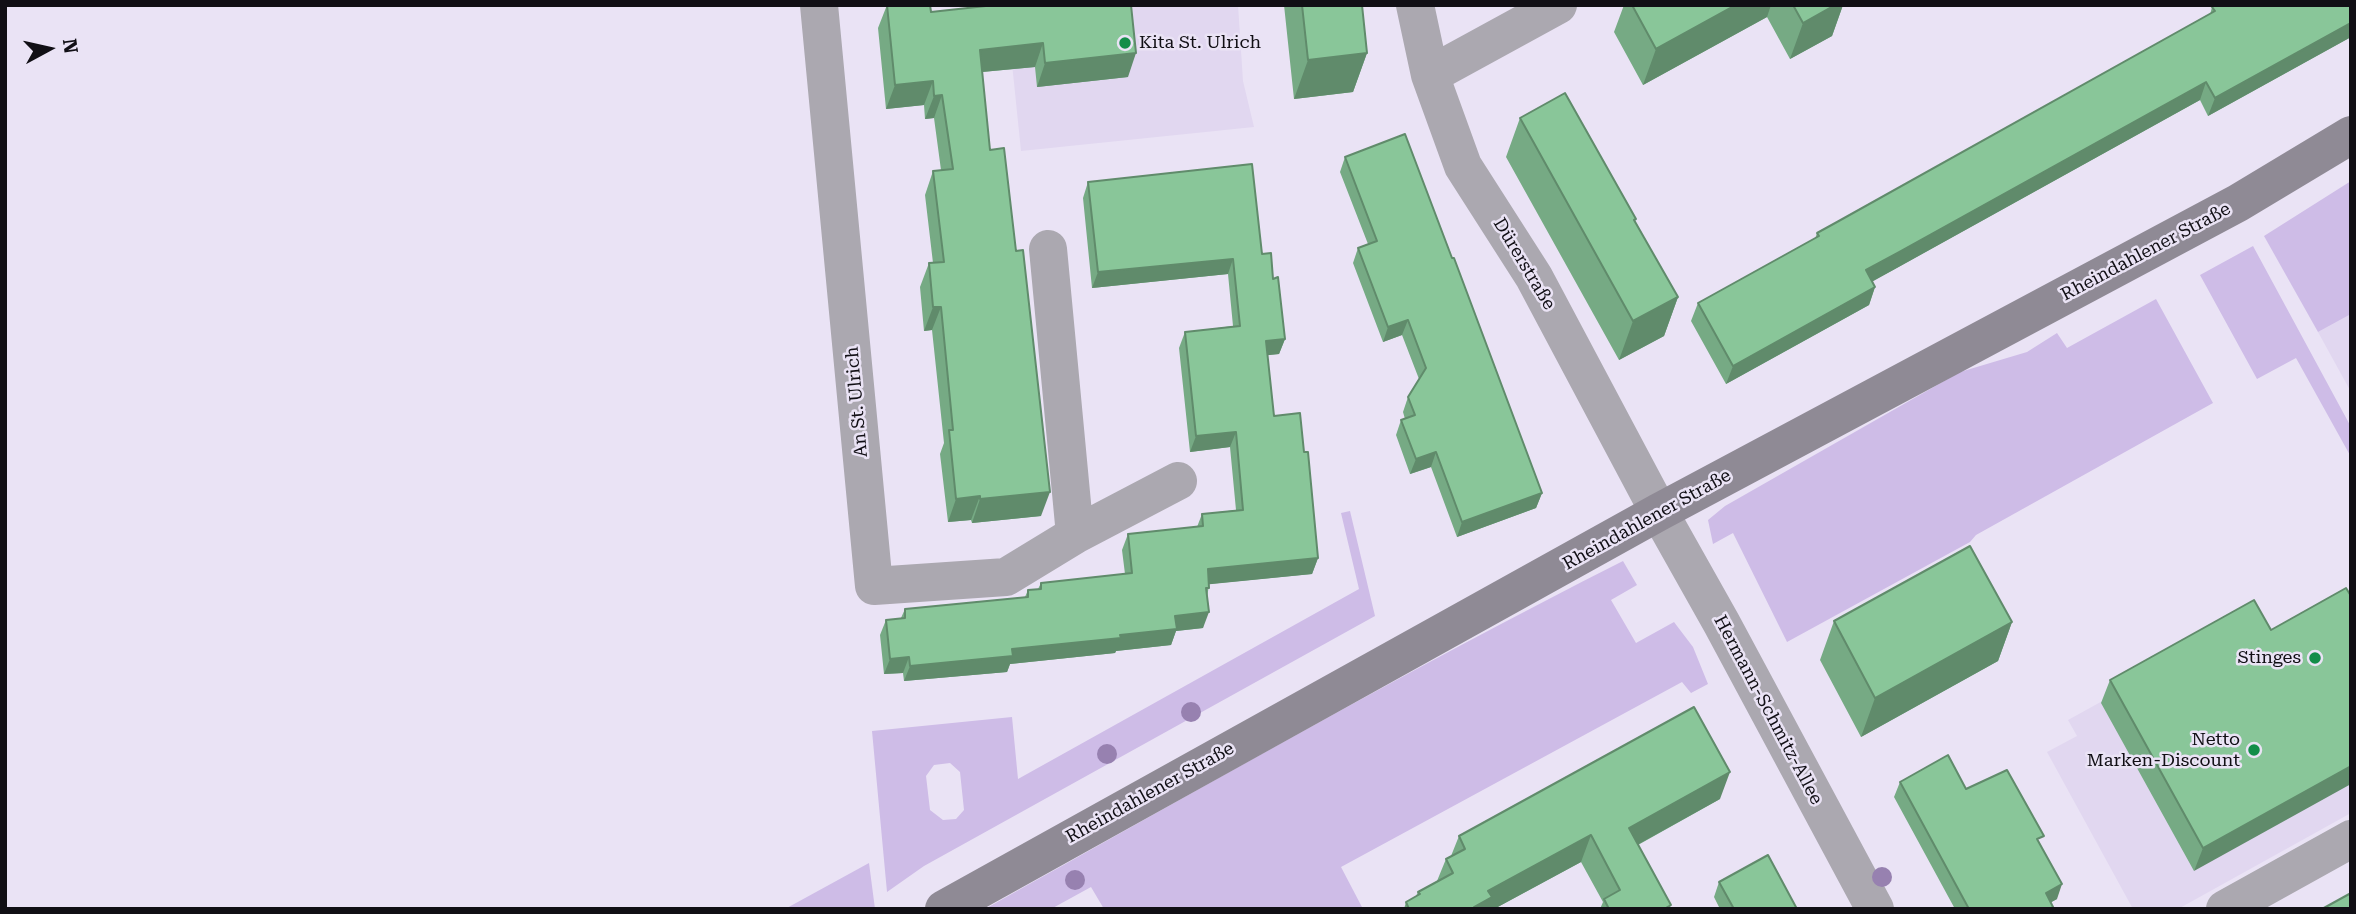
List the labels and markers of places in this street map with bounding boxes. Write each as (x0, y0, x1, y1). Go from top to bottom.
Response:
place label: Kita St. Ulrich (1139, 32, 1261, 54)
marker: Kita St. Ulrich (1117, 35, 1133, 51)
place label: Stinges (2238, 647, 2301, 669)
marker: Stinges (2307, 650, 2323, 666)
place label: Netto Marken-Discount (2087, 729, 2240, 772)
marker: Netto Marken-Discount (2246, 742, 2262, 758)

